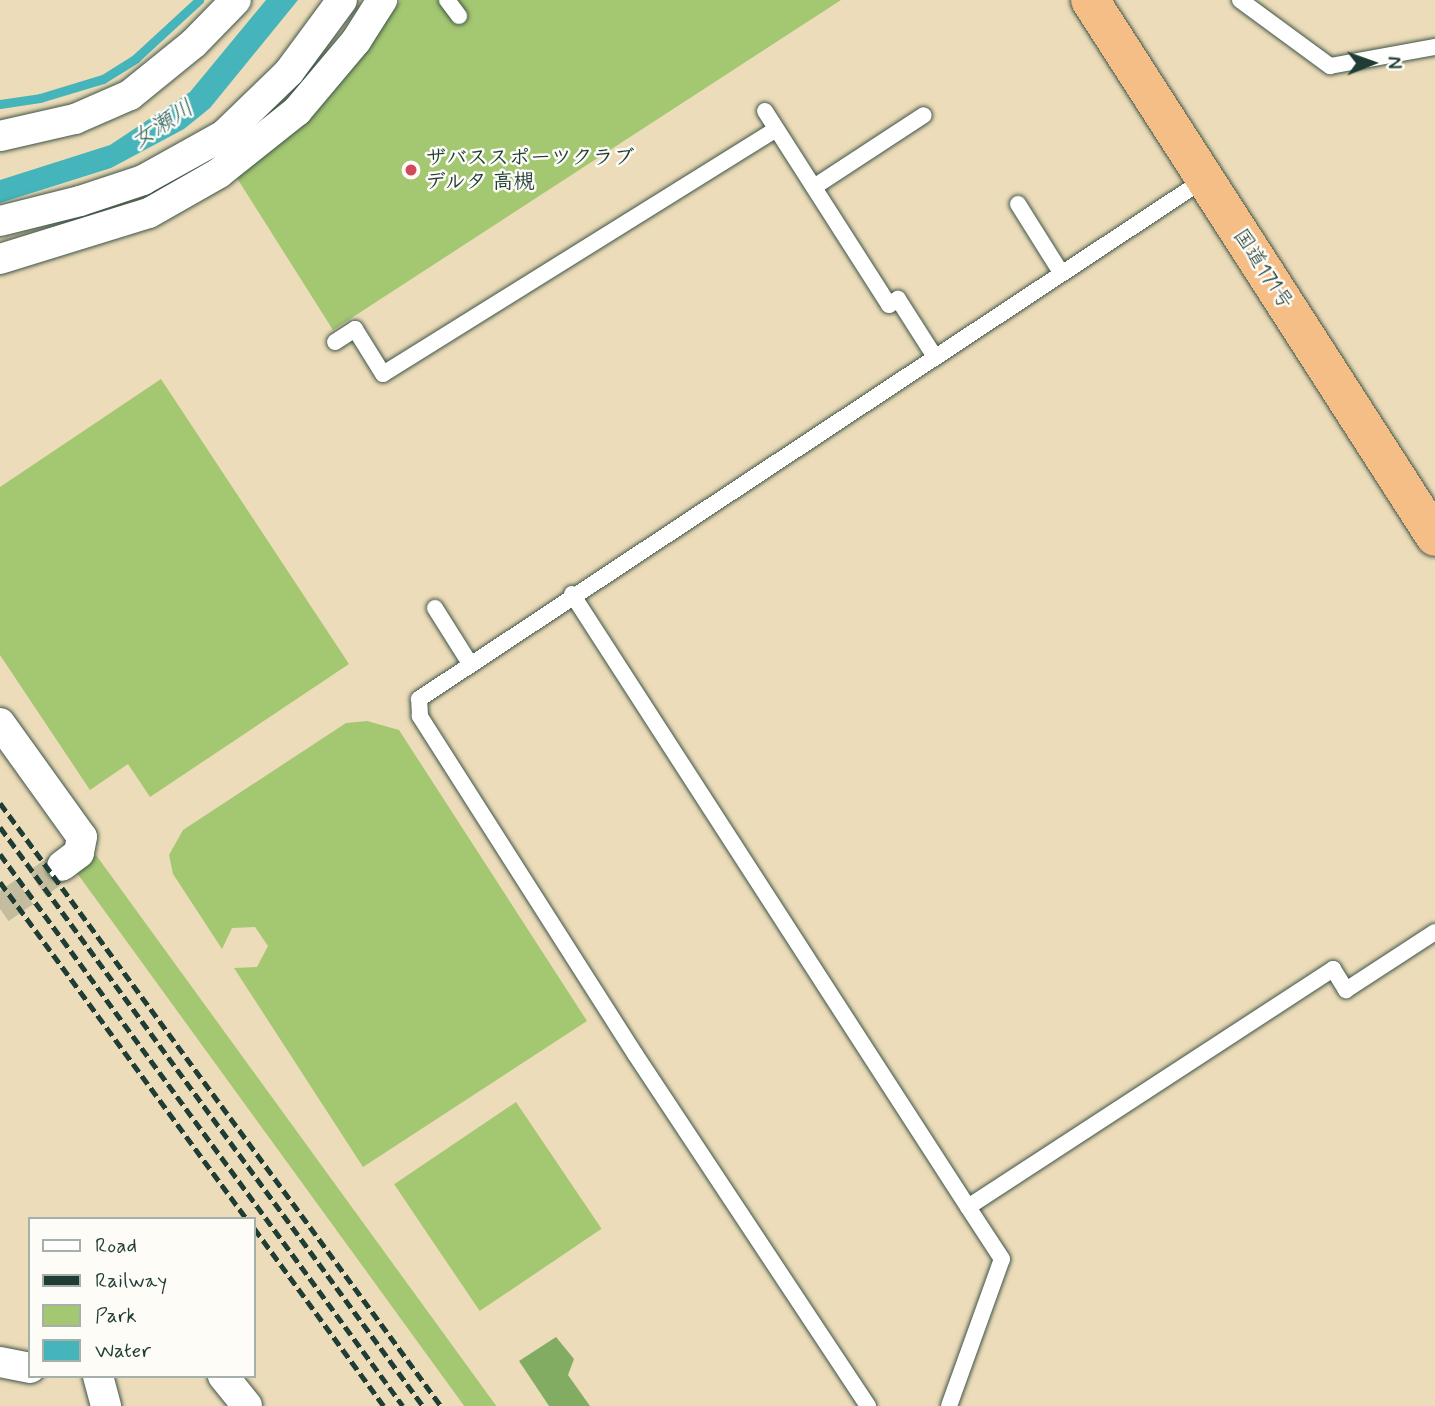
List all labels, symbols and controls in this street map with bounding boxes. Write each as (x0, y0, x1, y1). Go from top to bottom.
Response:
north arrow (1337, 28, 1407, 98)
text: N (1381, 56, 1406, 69)
water label: 女瀬川 (127, 95, 199, 155)
place label: ザバススポーツクラブ デルタ 高槻 (425, 145, 635, 195)
marker: ザバススポーツクラブ デルタ 高槻 (403, 162, 419, 178)
street label: 国道171号 (1228, 224, 1298, 314)
legend (28, 1217, 256, 1378)
text: Road (95, 1232, 137, 1260)
text: Railway (95, 1267, 167, 1295)
text: Park (95, 1302, 137, 1330)
text: Water (95, 1337, 151, 1365)

